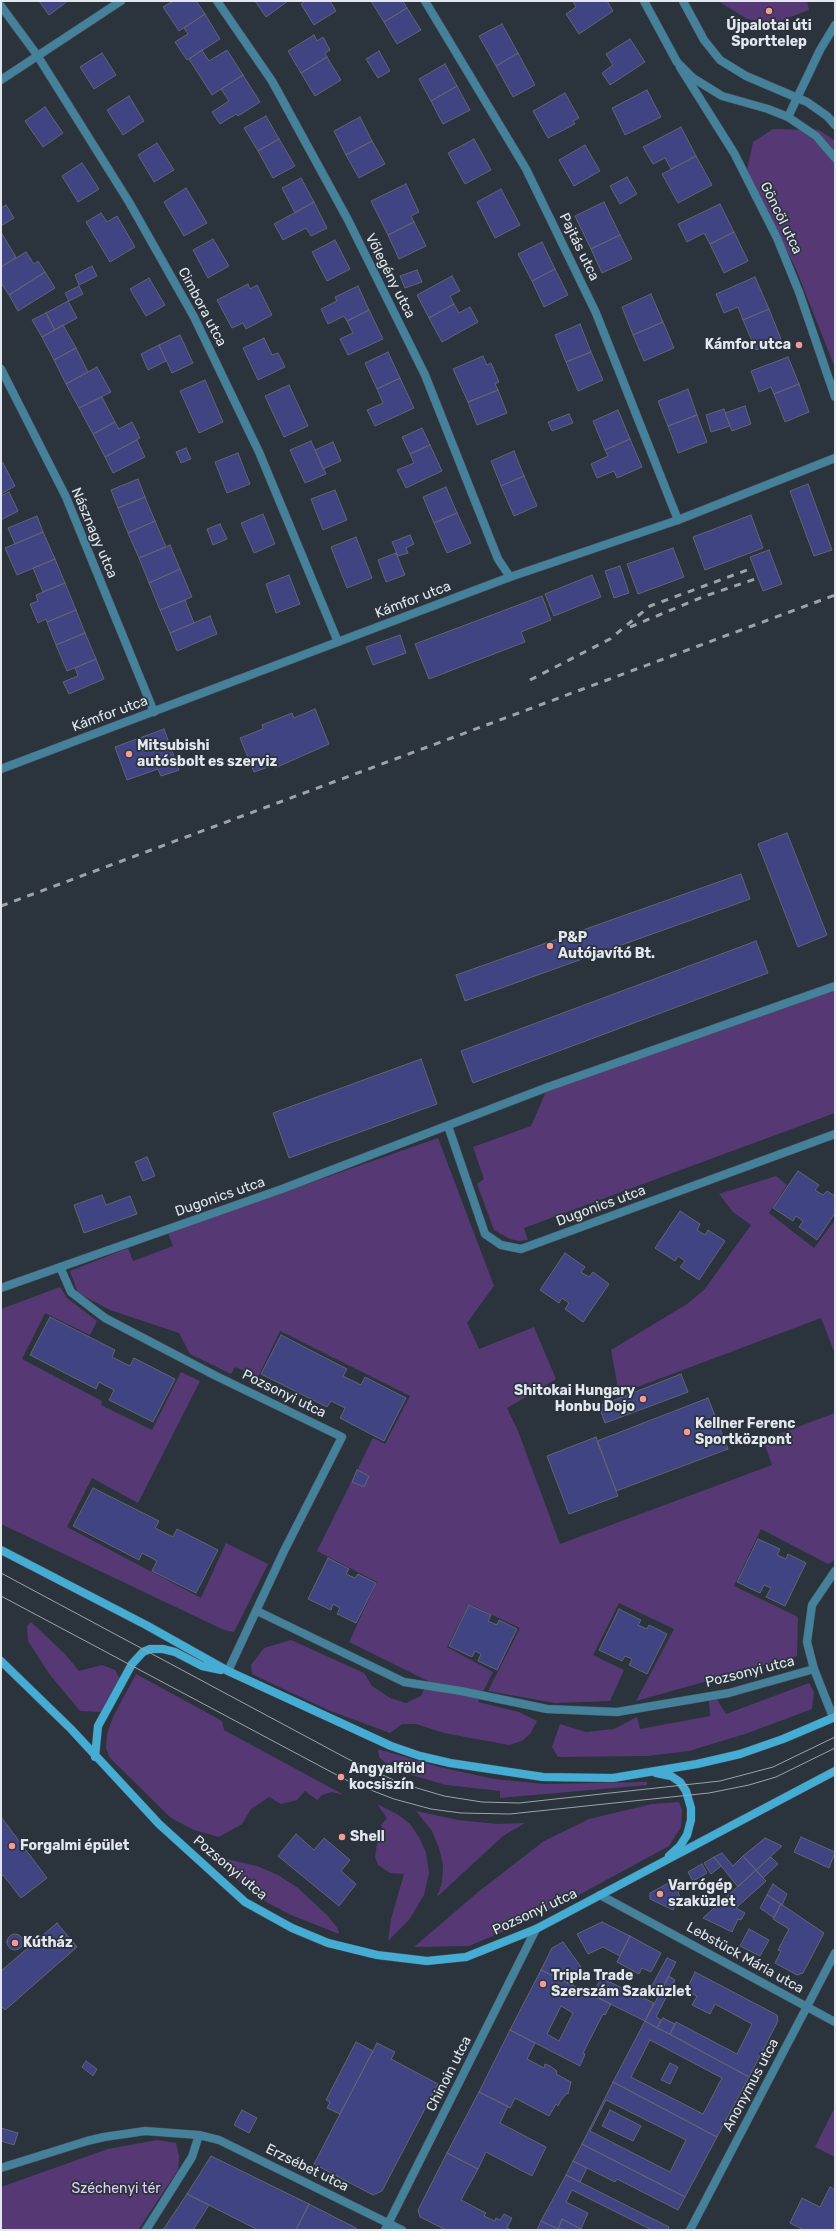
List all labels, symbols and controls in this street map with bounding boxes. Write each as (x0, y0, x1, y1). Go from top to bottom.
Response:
marker: Újpalotai úti Sporttelep (764, 6, 774, 16)
place label: Újpalotai úti Sporttelep (726, 18, 812, 50)
street label: Göncöl utca (756, 179, 806, 257)
street label: Pajtás utca (555, 210, 603, 284)
street label: Vőlegény utca (361, 231, 419, 321)
street label: Cimbora utca (174, 265, 230, 349)
place label: Kámfor utca (705, 337, 791, 353)
marker: Kámfor utca (794, 340, 804, 350)
street label: Násznagy utca (67, 485, 121, 581)
street label: Kámfor utca (373, 578, 453, 622)
street label: Kámfor utca (70, 692, 150, 736)
place label: Mitsubishi autósbolt es szerviz (137, 738, 277, 770)
marker: Mitsubishi autósbolt es szerviz (124, 749, 134, 759)
place label: P&P Autójavító Bt. (558, 930, 655, 962)
marker: P&P Autójavító Bt. (545, 941, 555, 951)
street label: Dugonics utca (173, 1174, 267, 1220)
street label: Dugonics utca (554, 1182, 648, 1230)
street label: Pozsonyi utca (239, 1366, 329, 1422)
place label: Shitokai Hungary Honbu Dojo (514, 1383, 635, 1416)
marker: Shitokai Hungary Honbu Dojo (638, 1394, 648, 1404)
place label: Kellner Ferenc Sportközpont (695, 1416, 796, 1448)
marker: Kellner Ferenc Sportközpont (682, 1427, 692, 1437)
street label: Pozsonyi utca (704, 1653, 796, 1691)
place label: Angyalföld kocsiszín (349, 1761, 425, 1794)
marker: Angyalföld kocsiszín (336, 1772, 346, 1782)
place label: Shell (350, 1829, 385, 1845)
street label: Pozsonyi utca (190, 1832, 270, 1904)
marker: Shell (337, 1832, 347, 1842)
place label: Forgalmi épület (20, 1838, 129, 1854)
marker: Forgalmi épület (7, 1841, 17, 1851)
place label: Varrógép szaküzlet (668, 1878, 735, 1910)
street label: Pozsonyi utca (490, 1885, 580, 1939)
marker: Varrógép szaküzlet (655, 1889, 665, 1899)
street label: Lebstück Mária utca (683, 1919, 807, 1997)
place label: Kútház (23, 1935, 73, 1951)
marker: Kútház (10, 1938, 20, 1948)
place label: Tripla Trade Szerszám Szaküzlet (551, 1968, 691, 2000)
marker: Tripla Trade Szerszám Szaküzlet (538, 1979, 548, 1989)
street label: Chinoin utca (423, 2033, 475, 2115)
street label: Anonymus utca (719, 2036, 783, 2134)
street label: Erzsébet utca (263, 2141, 351, 2195)
park label: Széchenyi tér (71, 2181, 161, 2197)

